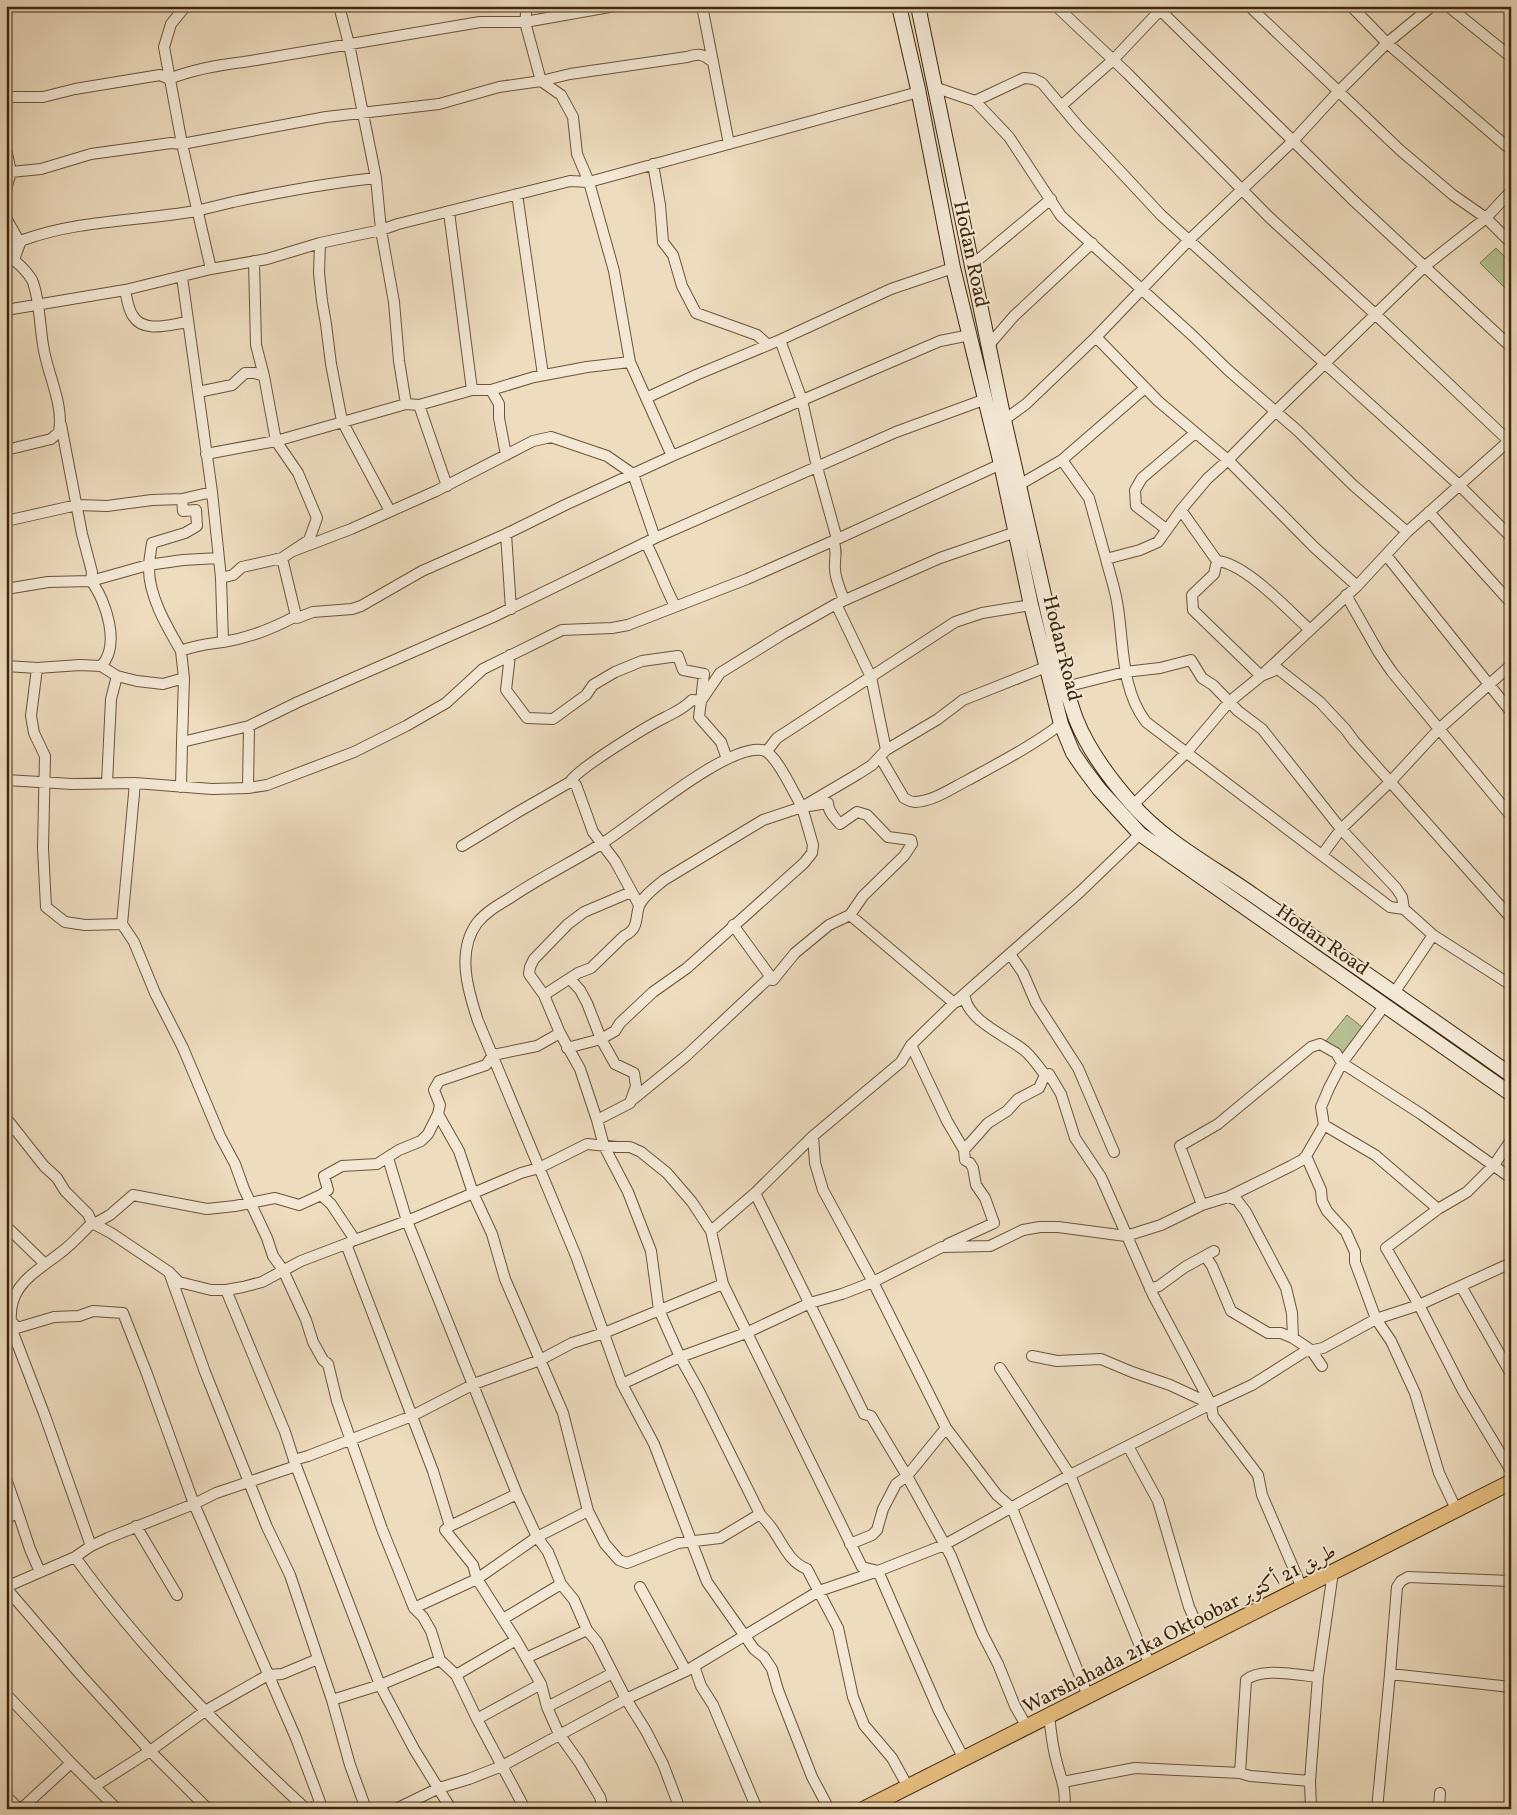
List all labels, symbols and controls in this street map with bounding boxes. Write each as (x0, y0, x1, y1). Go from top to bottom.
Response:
street label: Hodan Road (945, 199, 995, 310)
street label: Hodan Road (1034, 593, 1088, 704)
street label: Hodan Road (1270, 898, 1374, 983)
street label: Warshahada 21ka Oktoobar طريق 21 أكتوبر (1017, 1536, 1342, 1721)

